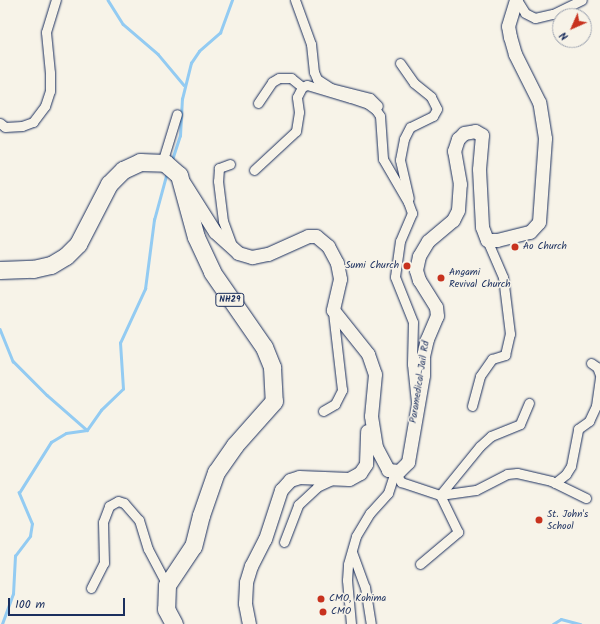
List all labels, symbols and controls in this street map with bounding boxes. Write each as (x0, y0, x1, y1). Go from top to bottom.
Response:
north arrow (552, 8, 592, 48)
text: N (555, 27, 573, 45)
place label: Ao Church (523, 241, 567, 253)
marker: Ao Church (510, 242, 520, 252)
place label: Sumi Church (345, 260, 399, 272)
marker: Sumi Church (402, 261, 412, 271)
place label: Angami Revival Church (449, 266, 511, 290)
marker: Angami Revival Church (436, 273, 446, 283)
road number: NH29 (215, 293, 245, 307)
street label: Paramedical-Jail Rd (408, 340, 432, 424)
place label: St. John's School (547, 508, 588, 532)
marker: St. John's School (534, 515, 544, 525)
scale bar (10, 590, 127, 616)
place label: CMO, Kohima (329, 593, 386, 605)
marker: CMO, Kohima (316, 594, 326, 604)
text: 100 m (15, 595, 45, 614)
place label: CMO (331, 606, 351, 618)
marker: CMO (318, 607, 328, 617)

